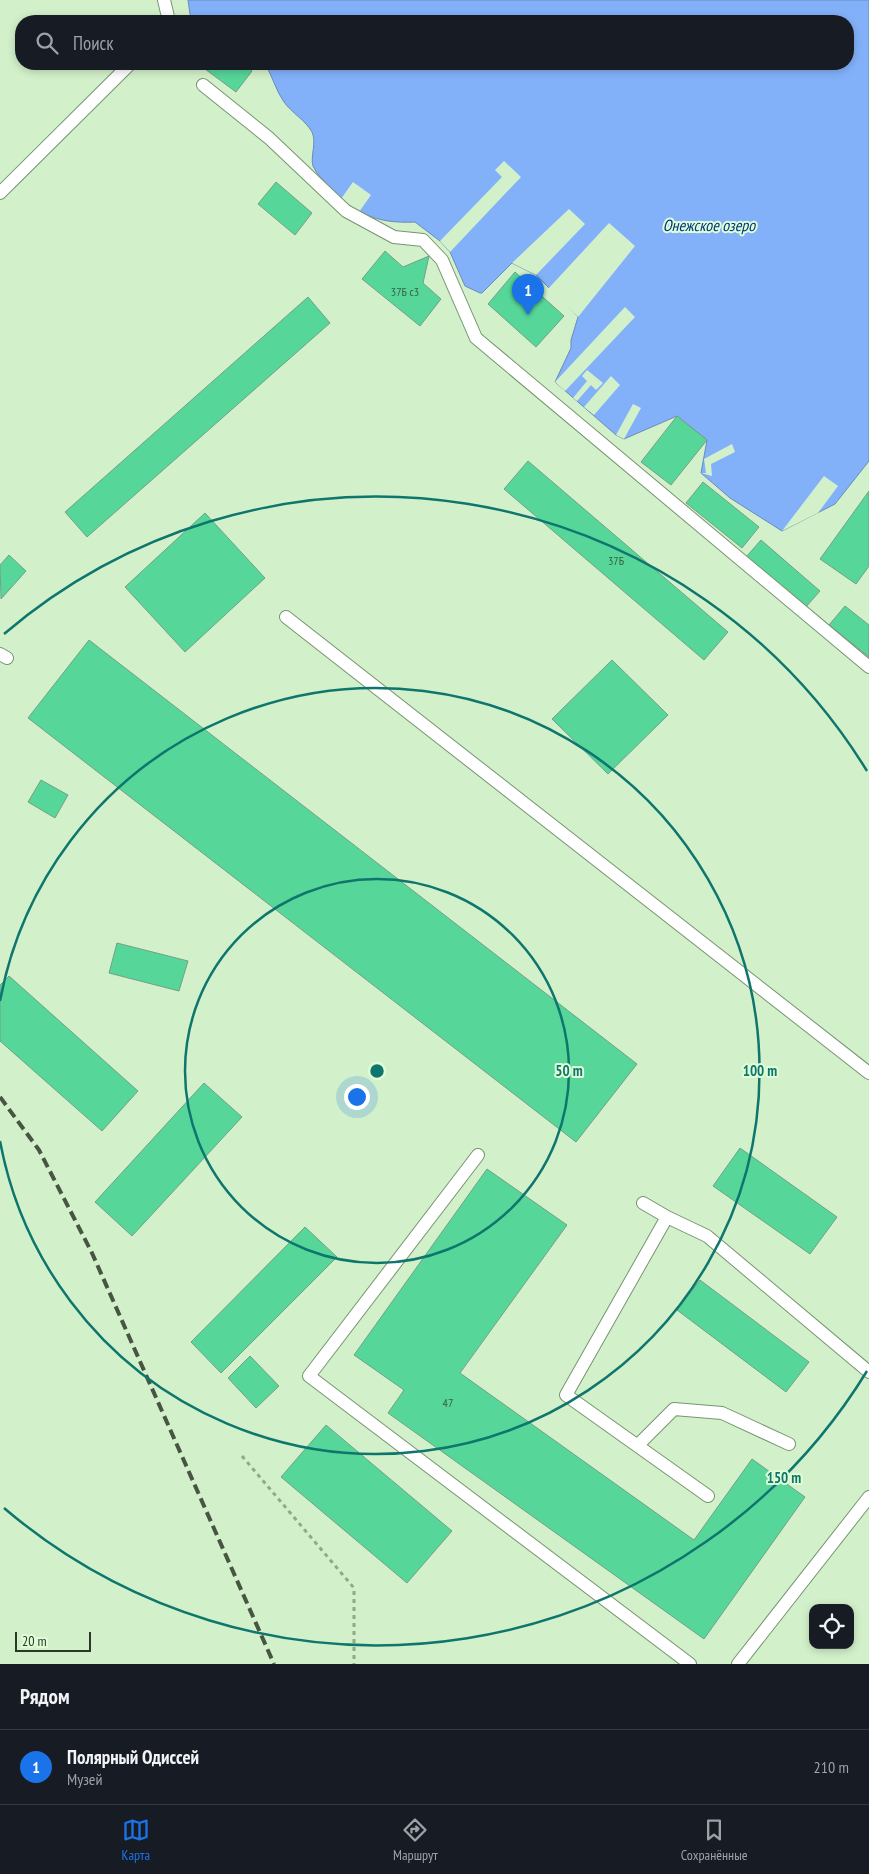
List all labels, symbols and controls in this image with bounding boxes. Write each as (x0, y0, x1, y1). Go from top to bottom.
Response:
search box (15, 15, 854, 70)
icon: search (33, 29, 61, 57)
text: Поиск (73, 31, 114, 55)
water label: Онежское озеро (663, 215, 756, 235)
pin: 1 (512, 274, 544, 315)
house number: 37Б с3 (391, 284, 419, 299)
house number: 37Б (608, 553, 624, 568)
text: 50 m (555, 1061, 583, 1080)
text: 100 m (743, 1061, 777, 1080)
centre of rings (368, 1062, 386, 1080)
your location (344, 1084, 370, 1110)
house number: 47 (443, 1395, 453, 1410)
text: 150 m (767, 1468, 801, 1487)
map controls (809, 1604, 854, 1649)
button: locate (809, 1604, 854, 1649)
scale bar (15, 1629, 91, 1652)
text: 20 m (22, 1632, 47, 1650)
text: Рядом (20, 1683, 70, 1710)
text: Полярный Одиссей (67, 1745, 199, 1769)
text: 1 (32, 1757, 40, 1777)
text: 210 m (814, 1757, 849, 1777)
text: Музей (67, 1769, 102, 1789)
tab: Карта (122, 1816, 150, 1864)
tab: Маршрут (393, 1816, 438, 1864)
tab: Сохранённые (681, 1816, 747, 1864)

